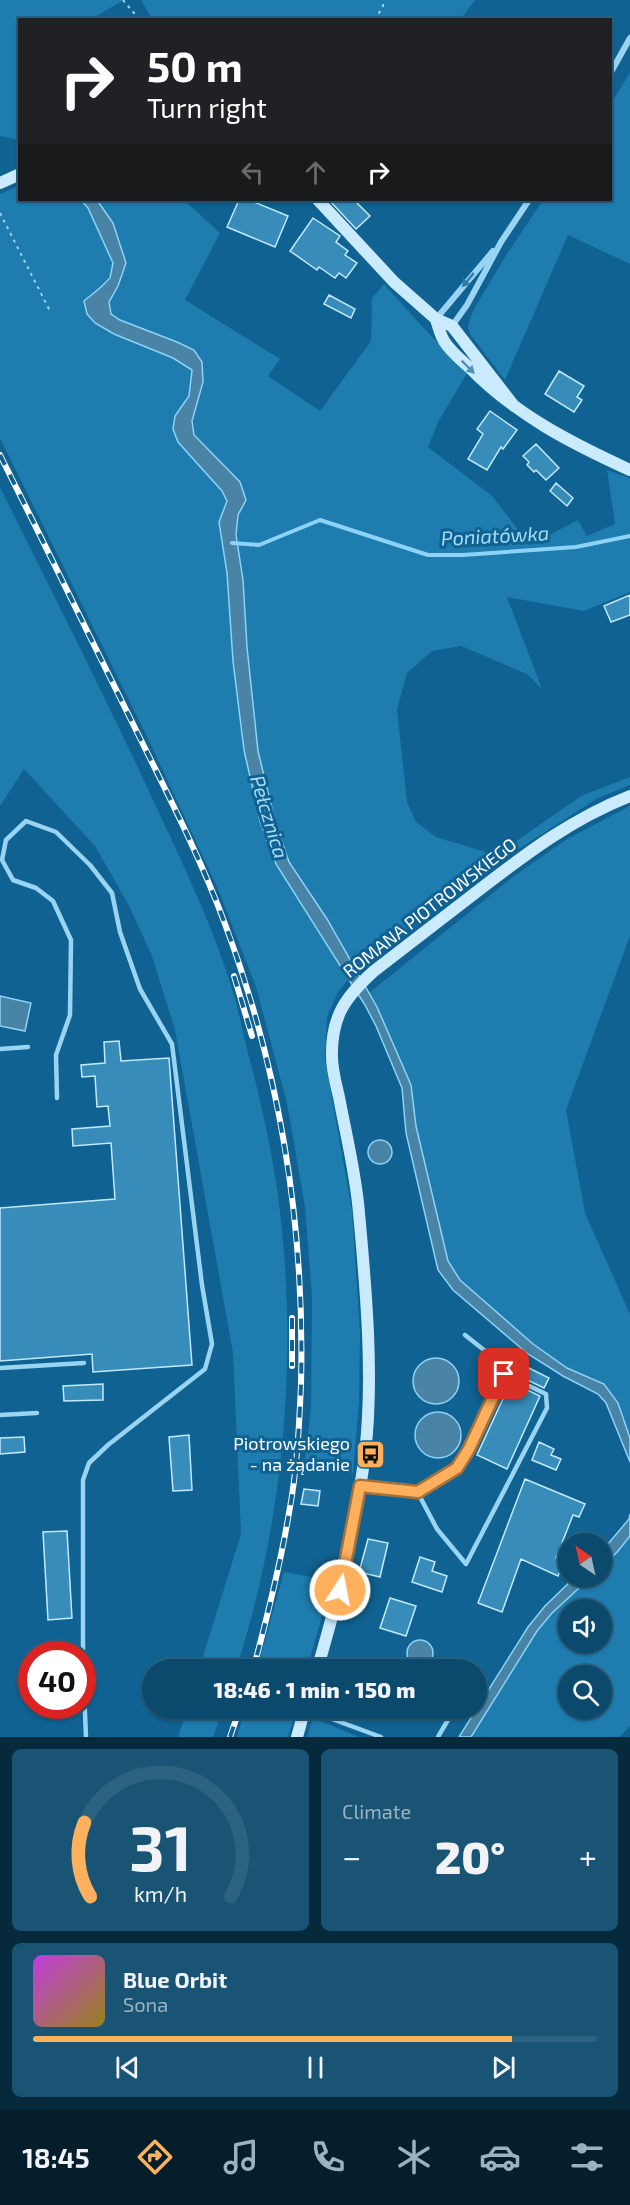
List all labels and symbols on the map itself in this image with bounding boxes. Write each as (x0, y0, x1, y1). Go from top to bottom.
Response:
one-way arrow (462, 272, 475, 287)
one-way arrow (461, 359, 475, 374)
water label: Poniatówka (440, 520, 550, 550)
water label: Pełcznica (246, 772, 294, 861)
street label: ROMANA PIOTROWSKIEGO (338, 833, 521, 982)
pin (478, 1348, 529, 1399)
place label: Piotrowskiego - na żądanie (233, 1432, 350, 1475)
bus stop icon: Piotrowskiego - na żądanie (355, 1438, 387, 1470)
north arrow (558, 1533, 612, 1587)
position arrow (308, 1558, 372, 1622)
speed limit sign: 40 (18, 1641, 96, 1719)

